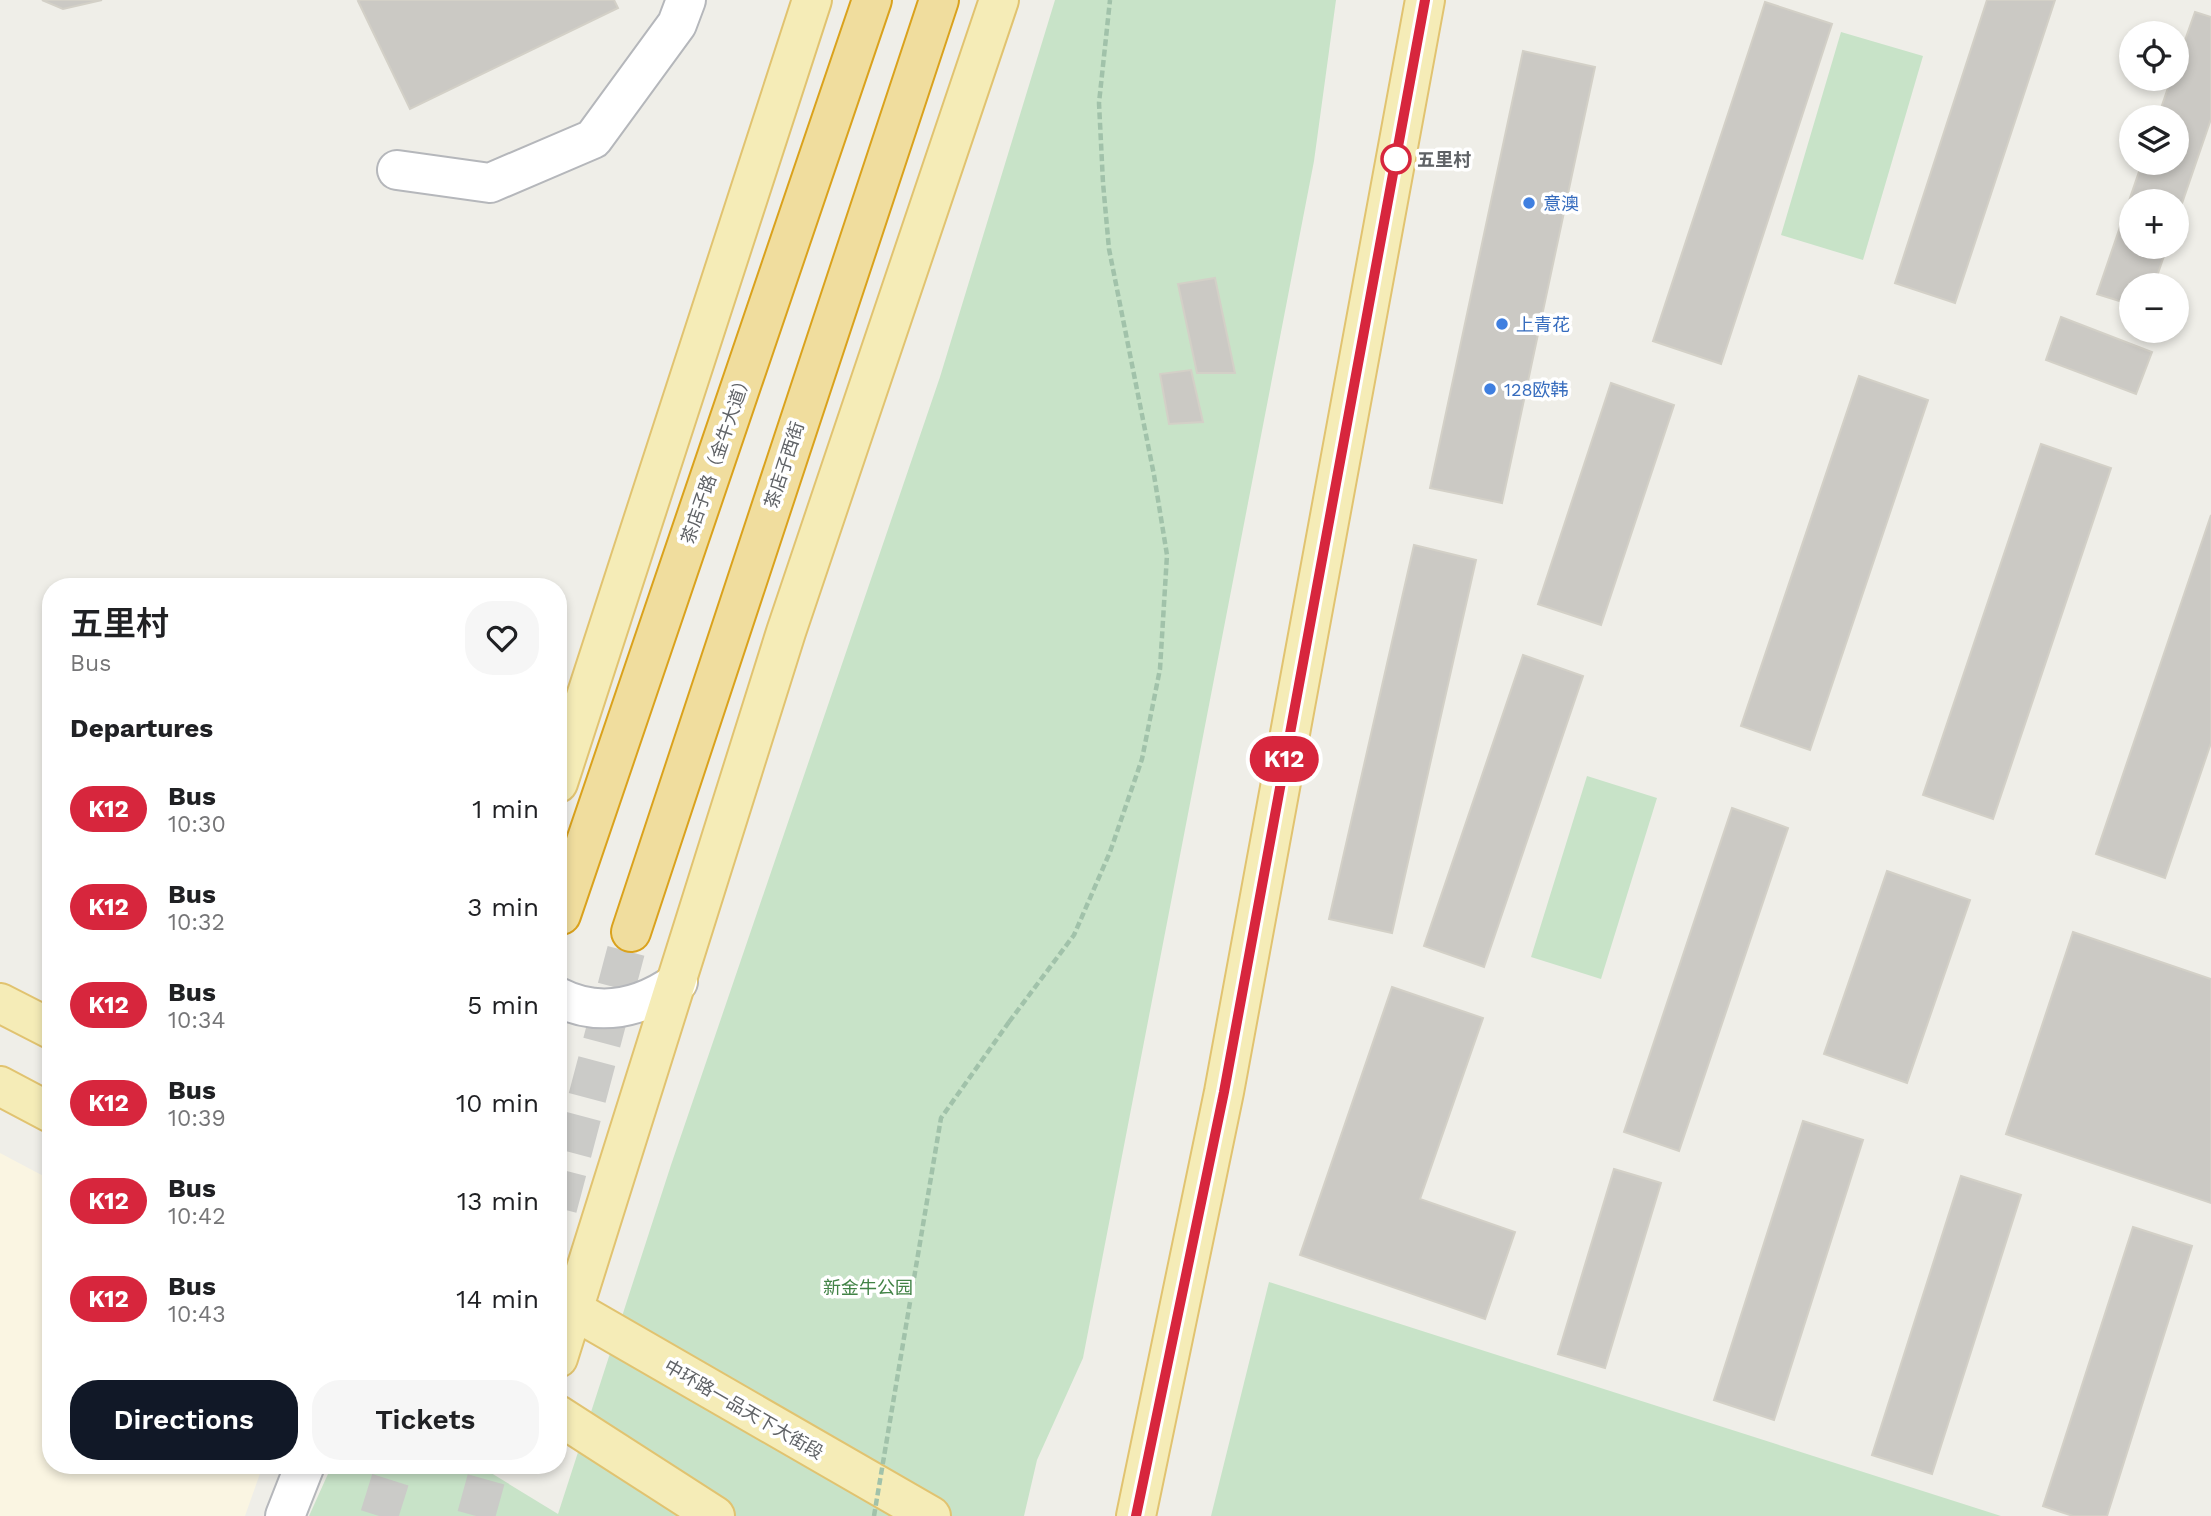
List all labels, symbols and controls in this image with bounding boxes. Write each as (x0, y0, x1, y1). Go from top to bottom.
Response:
map controls (2119, 21, 2189, 343)
button: locate (2119, 21, 2189, 91)
button: layers (2119, 105, 2189, 175)
marker: 五里村 (1381, 144, 1411, 174)
place label: 五里村 (1417, 149, 1471, 170)
button: + (2119, 189, 2189, 259)
place label: 意澳 (1543, 193, 1579, 214)
marker: 意澳 (1521, 195, 1537, 211)
button: − (2119, 273, 2189, 343)
place label: 上青花 (1516, 314, 1570, 335)
marker: 上青花 (1494, 316, 1510, 332)
street label: 茶店子路（金牛大道） (677, 369, 755, 547)
place label: 128欧韩 (1504, 379, 1569, 400)
marker: 128欧韩 (1482, 381, 1498, 397)
street label: 茶店子西街 (760, 419, 808, 511)
button: heart (465, 601, 539, 675)
text: 五里村 (70, 604, 169, 643)
text: Bus (70, 650, 111, 677)
text: Departures (70, 713, 213, 743)
line badge: K12 (1244, 736, 1324, 782)
text: K12 (1264, 745, 1304, 773)
text: Bus (168, 781, 216, 811)
text: 1 min (472, 794, 539, 824)
text: K12 (88, 795, 129, 823)
text: 10:30 (168, 811, 226, 838)
text: Bus (168, 879, 216, 909)
text: 3 min (467, 892, 539, 922)
text: K12 (88, 893, 129, 921)
text: 10:32 (168, 909, 225, 936)
text: Bus (168, 977, 216, 1007)
text: 5 min (467, 990, 539, 1020)
text: K12 (88, 991, 129, 1019)
text: 10:34 (168, 1007, 226, 1034)
text: Bus (168, 1075, 216, 1105)
text: 10 min (456, 1088, 539, 1118)
text: K12 (88, 1089, 129, 1117)
text: 10:39 (168, 1105, 226, 1132)
text: Bus (168, 1173, 216, 1203)
text: 13 min (457, 1186, 539, 1216)
text: K12 (88, 1187, 129, 1215)
text: 10:42 (168, 1203, 226, 1230)
text: Bus (168, 1271, 216, 1301)
park label: 新金牛公园 (823, 1277, 913, 1298)
text: 14 min (456, 1284, 539, 1314)
text: K12 (88, 1285, 129, 1313)
text: 10:43 (168, 1301, 226, 1328)
street label: 中环路一品天下大街段 (661, 1355, 827, 1463)
button: Directions (70, 1380, 298, 1460)
button: Tickets (312, 1380, 539, 1460)

